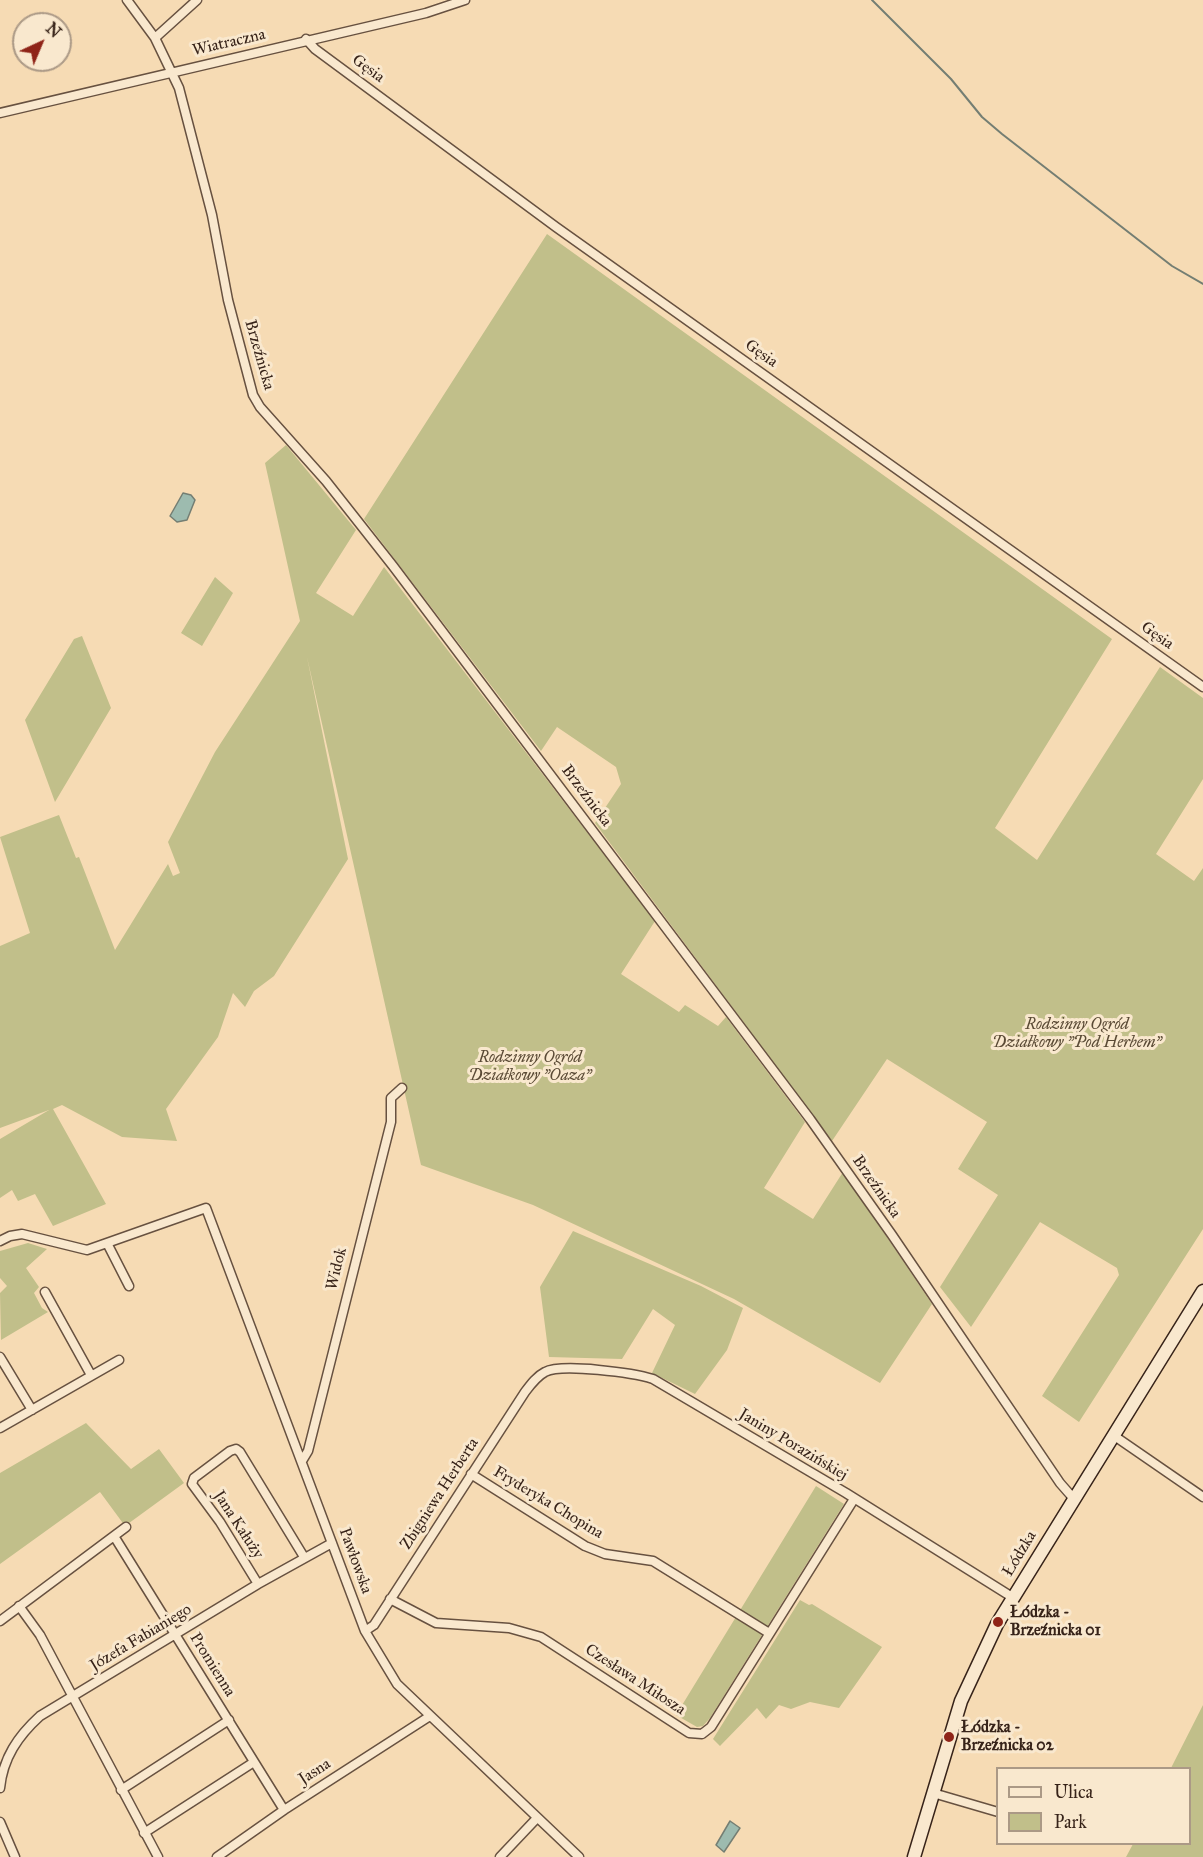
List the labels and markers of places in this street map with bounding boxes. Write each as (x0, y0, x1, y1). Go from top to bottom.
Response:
place label: Łódzka - Brzeźnicka 01 (1010, 1603, 1101, 1641)
marker: Łódzka - Brzeźnicka 01 (991, 1615, 1005, 1629)
place label: Łódzka - Brzeźnicka 02 (961, 1718, 1054, 1756)
marker: Łódzka - Brzeźnicka 02 (942, 1730, 956, 1744)

